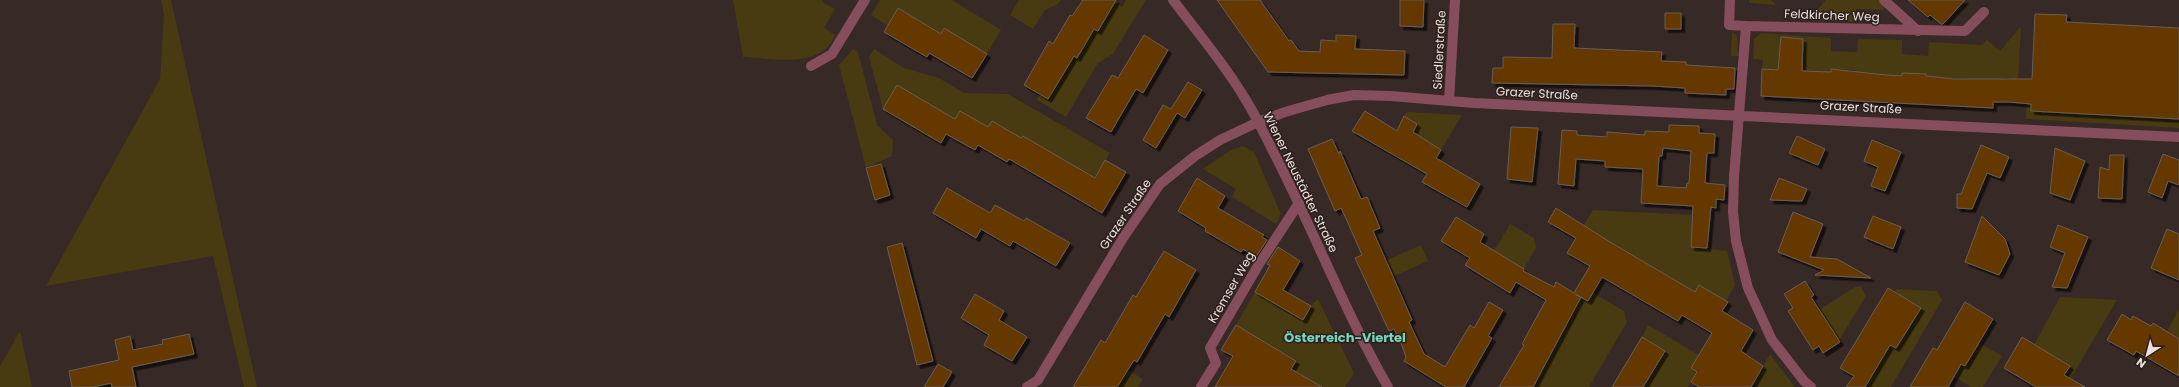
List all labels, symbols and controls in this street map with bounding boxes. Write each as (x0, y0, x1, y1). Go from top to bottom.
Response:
street label: Feldkircher Weg (1784, 5, 1880, 25)
street label: Siedlerstraße (1428, 10, 1450, 90)
street label: Grazer Straße (1496, 82, 1578, 104)
street label: Grazer Straße (1820, 96, 1902, 118)
street label: Wiener Neustädter Straße (1260, 109, 1342, 255)
street label: Grazer Straße (1095, 175, 1155, 253)
street label: Kremser Weg (1204, 248, 1258, 326)
district label: Österreich-Viertel (1284, 328, 1406, 347)
north arrow (2127, 335, 2167, 375)
text: N (2133, 354, 2149, 372)

